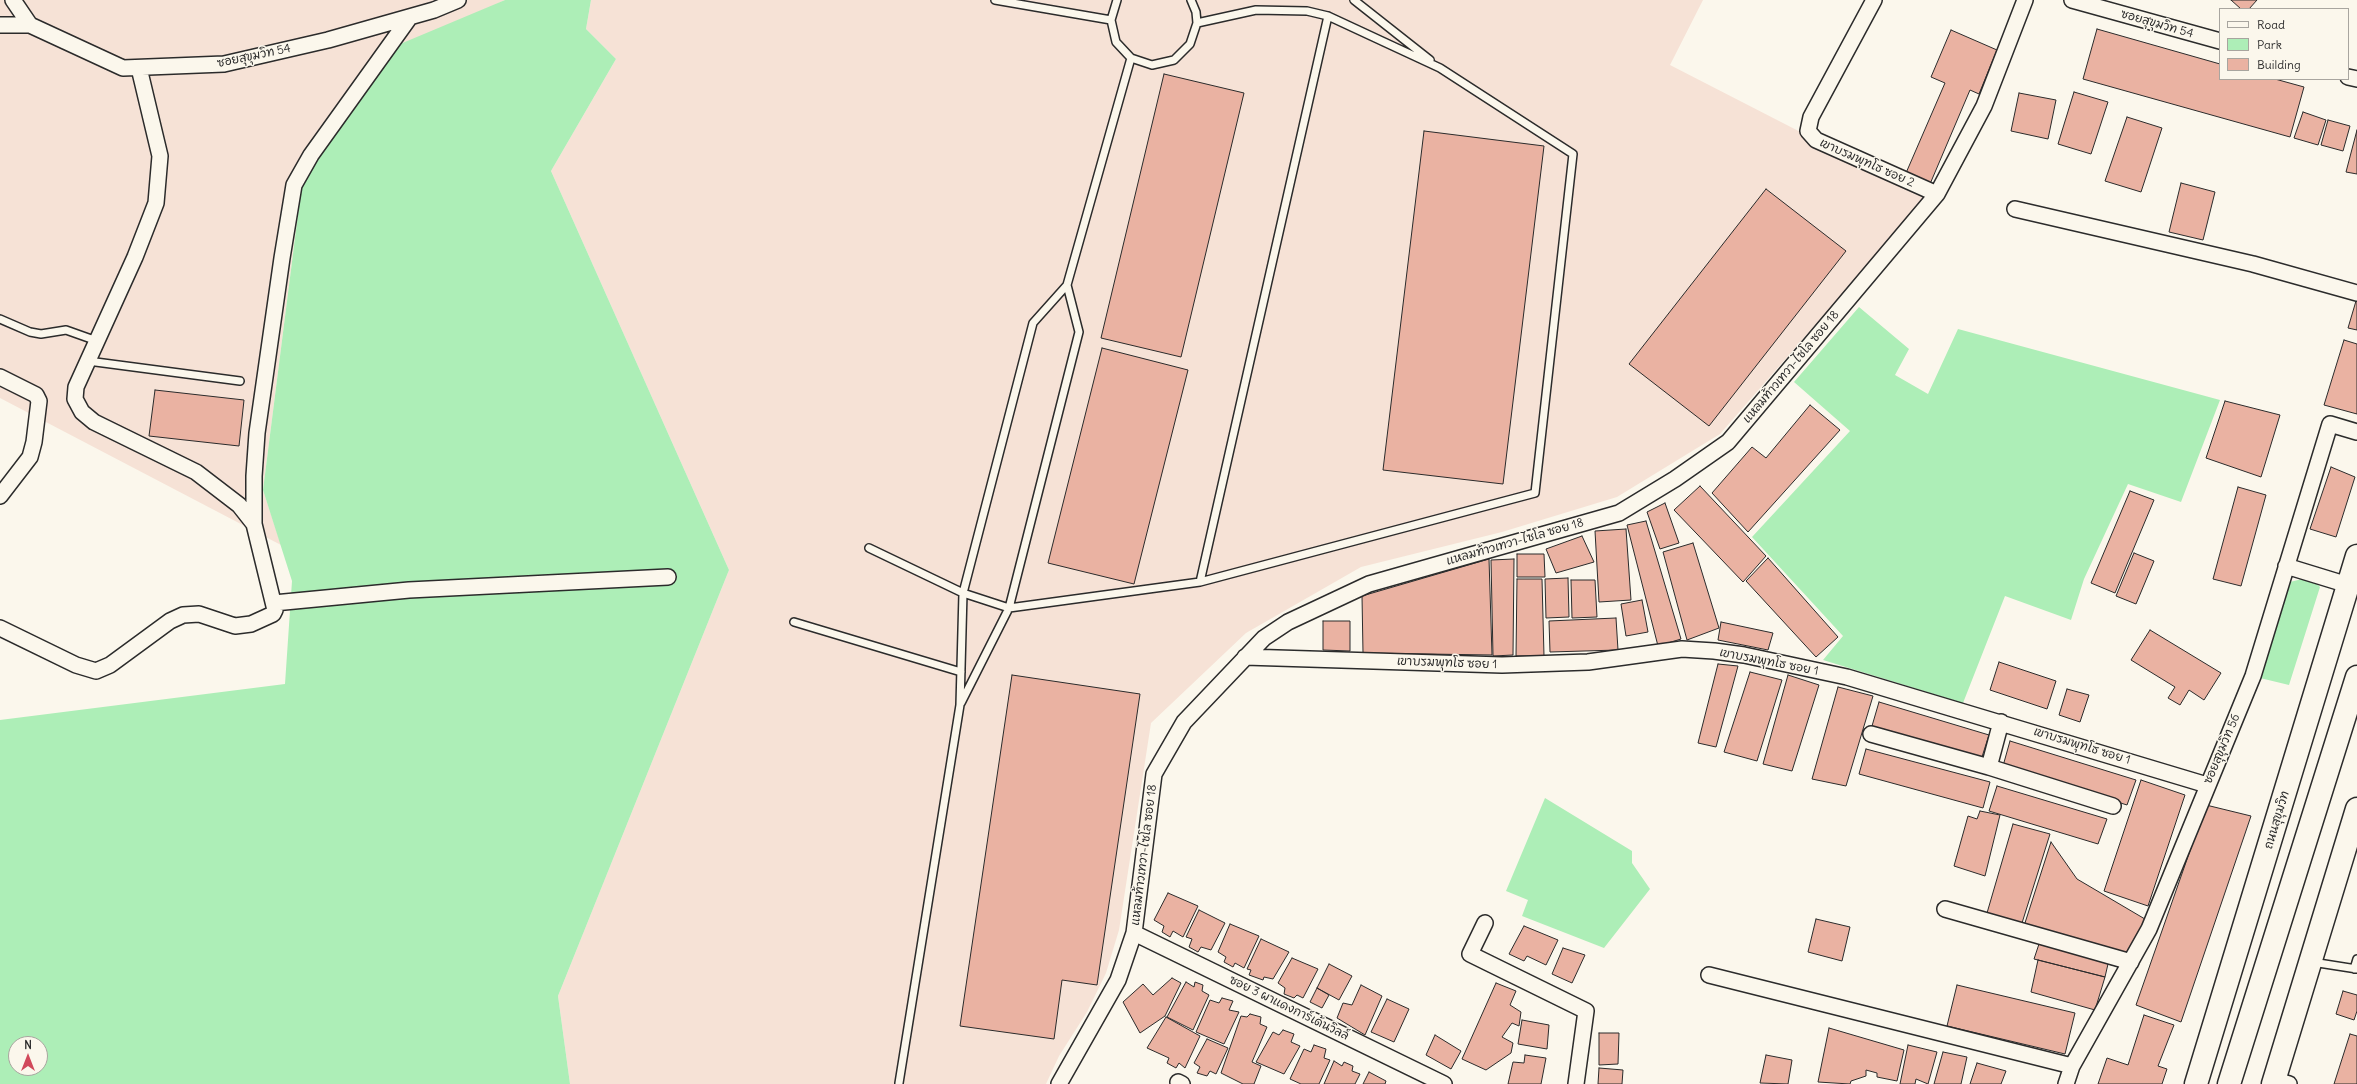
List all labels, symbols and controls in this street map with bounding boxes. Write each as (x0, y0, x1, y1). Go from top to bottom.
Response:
street label: ซอยสุขุมวิท 54 (2119, 7, 2195, 41)
legend (2219, 8, 2349, 80)
text: Road (2257, 17, 2285, 32)
text: Park (2257, 37, 2282, 52)
street label: ซอยสุขุมวิท 54 (216, 41, 292, 71)
text: Building (2257, 57, 2301, 72)
street label: เขาบรมพุทโธ ซอย 2 (1817, 136, 1917, 190)
street label: แหลมท้าวเทวา-ไซโล ซอย 18 (1740, 308, 1842, 426)
street label: แหลมท้าวเทวา-ไซโล ซอย 18 (1445, 515, 1585, 569)
street label: เขาบรมพุทโธ ซอย 1 (1718, 645, 1820, 679)
street label: เขาบรมพุทโธ ซอย 1 (1397, 654, 1497, 672)
street label: ซอยสุขุมวิท 56 (2201, 712, 2243, 786)
street label: เขาบรมพุทโธ ซอย 1 (2032, 724, 2132, 768)
street label: แหลมท้าวเทวา-ไซโล ซอย 18 (1128, 784, 1160, 926)
street label: ถนนสุขุมวิท (2261, 789, 2293, 851)
street label: ซอย 3 ผาแดงการ์เด้นวิลล์ (1227, 973, 1351, 1043)
north arrow (8, 1036, 48, 1076)
text: N (24, 1038, 32, 1052)

